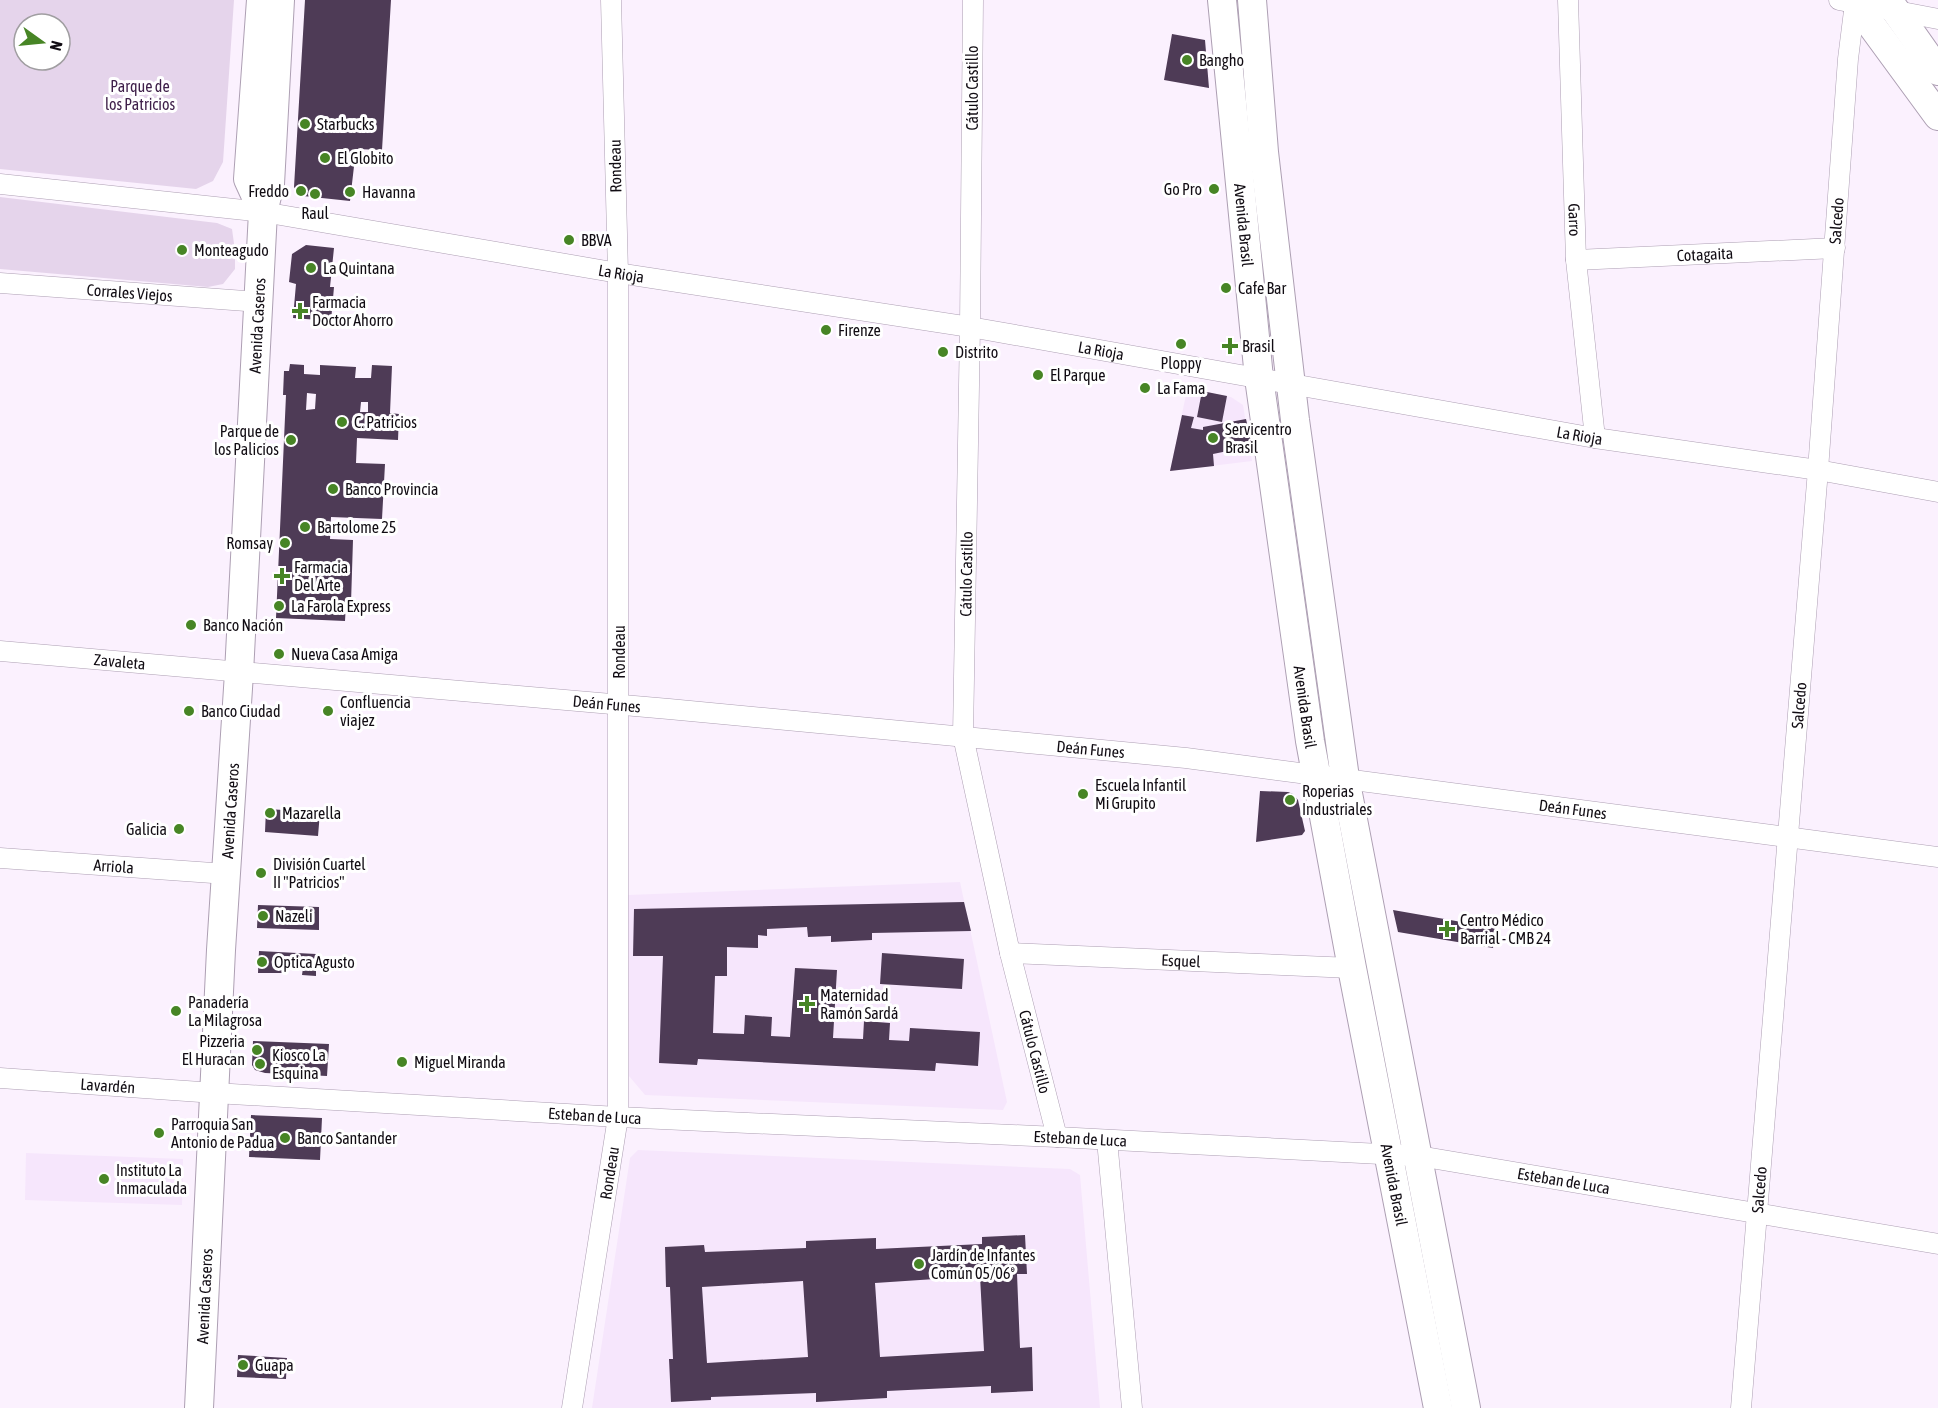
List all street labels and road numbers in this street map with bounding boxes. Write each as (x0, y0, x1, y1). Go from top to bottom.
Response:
street label: Cátulo Castillo (963, 45, 981, 131)
street label: Rondeau (606, 139, 624, 193)
street label: Avenida Brasil (1231, 183, 1257, 268)
street label: Salcedo (1826, 197, 1847, 245)
street label: Garro (1565, 203, 1584, 237)
street label: Cotagaita (1676, 244, 1734, 264)
street label: La Rioja (597, 261, 645, 286)
street label: Avenida Caseros (246, 277, 269, 374)
street label: Corrales Viejos (86, 280, 174, 305)
street label: La Rioja (1077, 337, 1125, 363)
street label: La Rioja (1555, 422, 1604, 448)
street label: Cátulo Castillo (956, 531, 976, 617)
street label: Rondeau (610, 625, 628, 679)
street label: Zavaleta (93, 650, 146, 673)
street label: Avenida Brasil (1291, 664, 1320, 751)
street label: Salcedo (1788, 681, 1810, 729)
street label: Deán Funes (572, 692, 642, 716)
street label: Deán Funes (1056, 737, 1126, 761)
street label: Avenida Caseros (218, 762, 242, 859)
street label: Deán Funes (1538, 796, 1608, 822)
street label: Arriola (93, 856, 134, 876)
street label: Esquel (1161, 951, 1202, 971)
street label: Cátulo Castillo (1016, 1008, 1054, 1095)
street label: Lavardén (80, 1075, 136, 1096)
street label: Esteban de Luca (548, 1104, 642, 1127)
street label: Esteban de Luca (1033, 1127, 1127, 1150)
street label: Avenida Brasil (1378, 1142, 1411, 1228)
street label: Rondeau (596, 1145, 622, 1201)
street label: Esteban de Luca (1516, 1164, 1611, 1197)
street label: Salcedo (1748, 1166, 1770, 1214)
street label: Avenida Caseros (193, 1248, 216, 1344)

